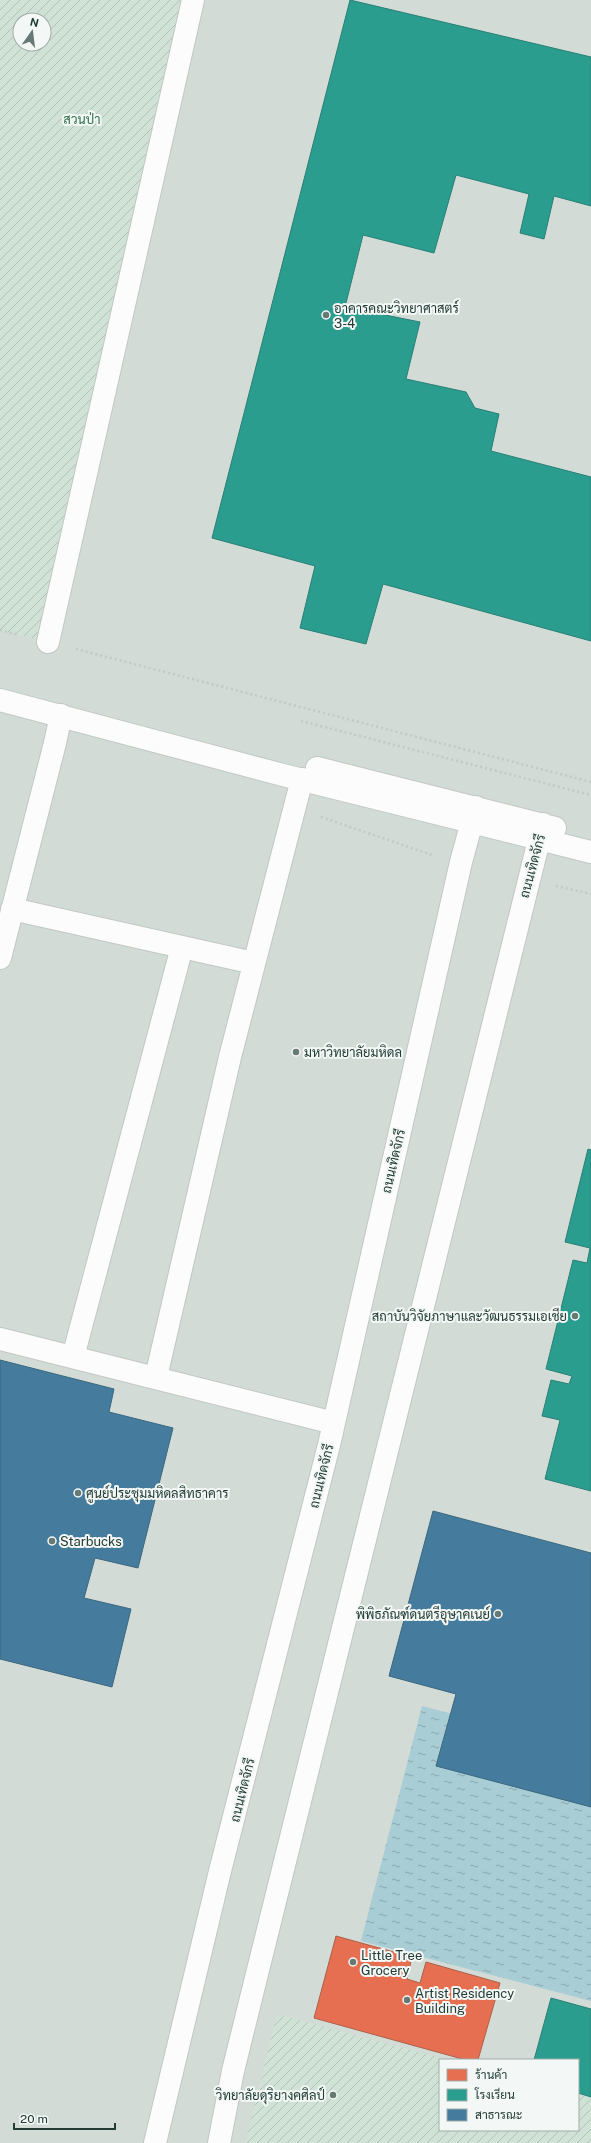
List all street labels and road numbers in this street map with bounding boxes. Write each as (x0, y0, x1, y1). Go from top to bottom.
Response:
street label: ถนนเทิดจักรี (515, 832, 548, 900)
street label: ถนนเทิดจักรี (377, 1127, 408, 1195)
street label: ถนนเทิดจักรี (304, 1442, 337, 1510)
street label: ถนนเทิดจักรี (225, 1756, 258, 1824)

